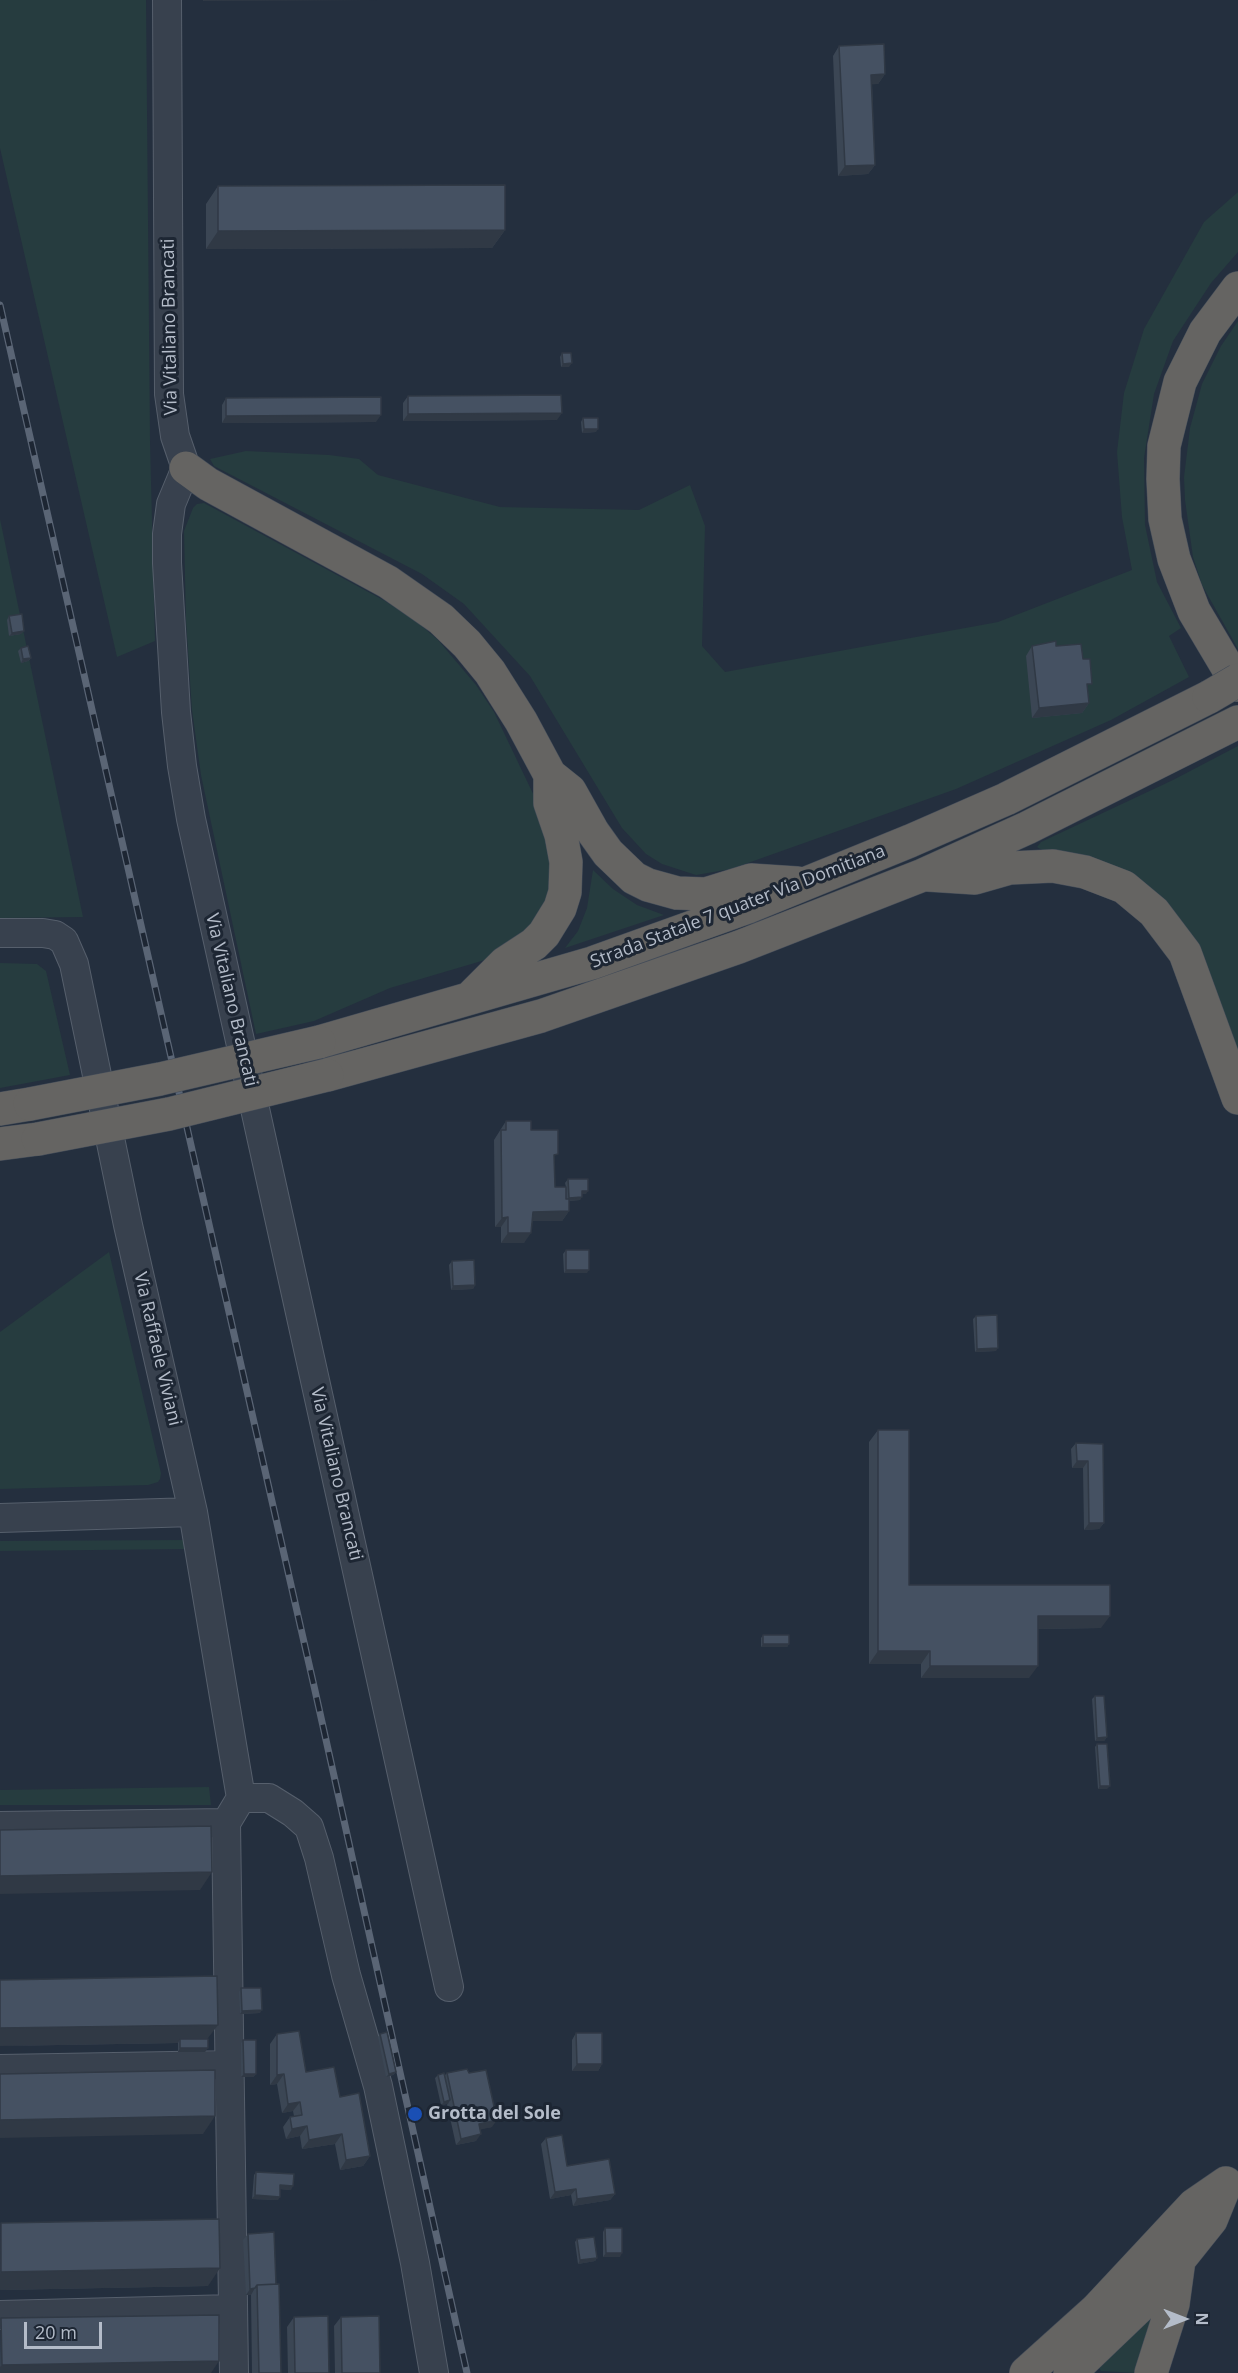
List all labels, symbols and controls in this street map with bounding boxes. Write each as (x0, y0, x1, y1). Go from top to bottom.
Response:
street label: Via Vitaliano Brancati (158, 238, 182, 416)
street label: Strada Statale 7 quater Via Domitiana (588, 841, 888, 973)
street label: Via Vitaliano Brancati (201, 911, 261, 1089)
street label: Via Raffaele Viviani (129, 1270, 185, 1428)
street label: Via Vitaliano Brancati (306, 1385, 366, 1563)
place label: Grotta del Sole (428, 2103, 561, 2125)
marker: Grotta del Sole (406, 2105, 424, 2123)
north arrow (1154, 2289, 1214, 2349)
scale bar (27, 2310, 105, 2348)
text: N (1191, 2312, 1213, 2326)
text: 20 m (35, 2320, 77, 2344)

